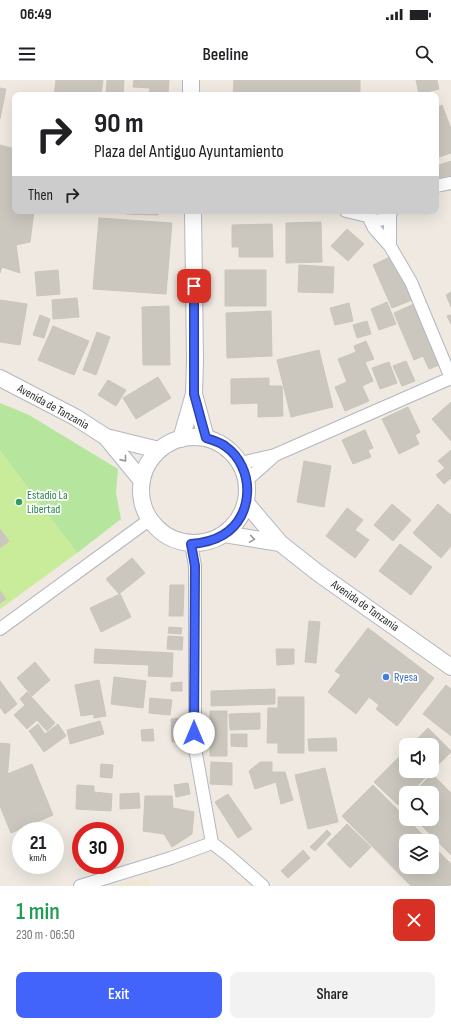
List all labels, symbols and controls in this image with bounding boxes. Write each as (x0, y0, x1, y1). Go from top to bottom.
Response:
text: 06:49 (20, 5, 52, 24)
icon: menu (16, 43, 38, 65)
icon: search (413, 43, 435, 65)
text: Beeline (202, 44, 249, 65)
text: 90 m (94, 107, 144, 140)
icon: right (28, 108, 80, 160)
text: Plaza del Antiguo Ayuntamiento (94, 141, 284, 162)
icon: right (61, 184, 83, 206)
text: Then (28, 186, 53, 205)
pin (177, 269, 211, 303)
icon: arrive (183, 275, 205, 297)
street label: Avenida de Tanzania (14, 381, 92, 433)
one-way arrow (119, 455, 126, 462)
place label: Estadio La Libertad (27, 488, 68, 517)
marker: Estadio La Libertad (14, 497, 24, 507)
one-way arrow (249, 534, 255, 543)
street label: Avenida de Tanzania (327, 576, 402, 635)
place label: Ryesa (394, 670, 418, 685)
marker: Ryesa (381, 672, 391, 682)
position arrow (173, 712, 215, 754)
map controls (399, 738, 439, 874)
button: sound (399, 738, 439, 778)
button: search (399, 786, 439, 826)
speed limit sign: 30 (72, 822, 124, 874)
text: 21 (30, 831, 46, 855)
button: layers (399, 834, 439, 874)
text: km/h (29, 852, 47, 864)
text: 1 min (16, 897, 60, 926)
button: close (393, 899, 435, 941)
text: 230 m · 06:50 (16, 927, 75, 943)
button: Exit (16, 972, 222, 1018)
button: Share (230, 972, 435, 1018)

